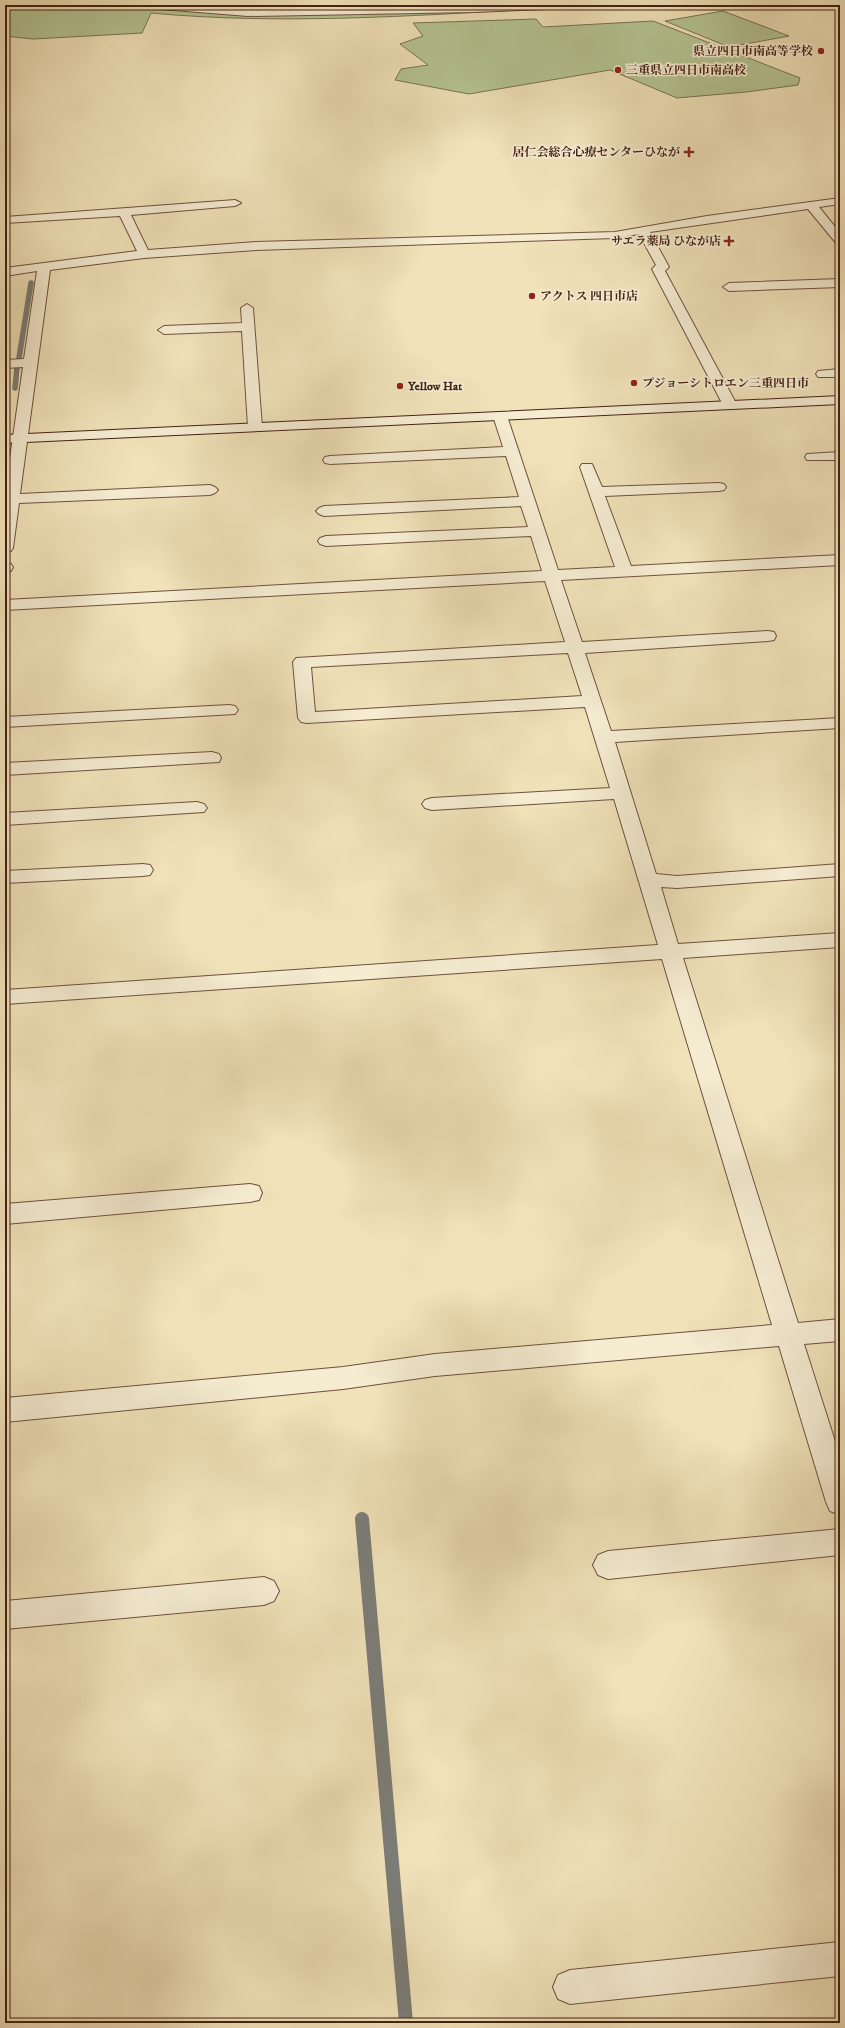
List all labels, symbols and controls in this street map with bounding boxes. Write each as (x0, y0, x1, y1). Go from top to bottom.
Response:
place label: 県立四日市南高等学校 (693, 44, 813, 59)
marker: 県立四日市南高等学校 (816, 46, 826, 56)
place label: 三重県立四日市南高校 (626, 63, 746, 78)
marker: 三重県立四日市南高校 (613, 65, 623, 75)
place label: 居仁会総合心療センターひなが (512, 145, 680, 160)
marker: 居仁会総合心療センターひなが (683, 146, 695, 158)
place label: サエラ薬局 ひなが店 (611, 234, 721, 249)
marker: サエラ薬局 ひなが店 (724, 236, 734, 246)
place label: アクトス 四日市店 (540, 289, 638, 304)
marker: アクトス 四日市店 (527, 291, 537, 301)
place label: プジョーシトロエン三重四日市 (642, 376, 809, 391)
marker: プジョーシトロエン三重四日市 (629, 378, 639, 388)
place label: Yellow Hat (407, 379, 462, 394)
marker: Yellow Hat (395, 381, 405, 391)

